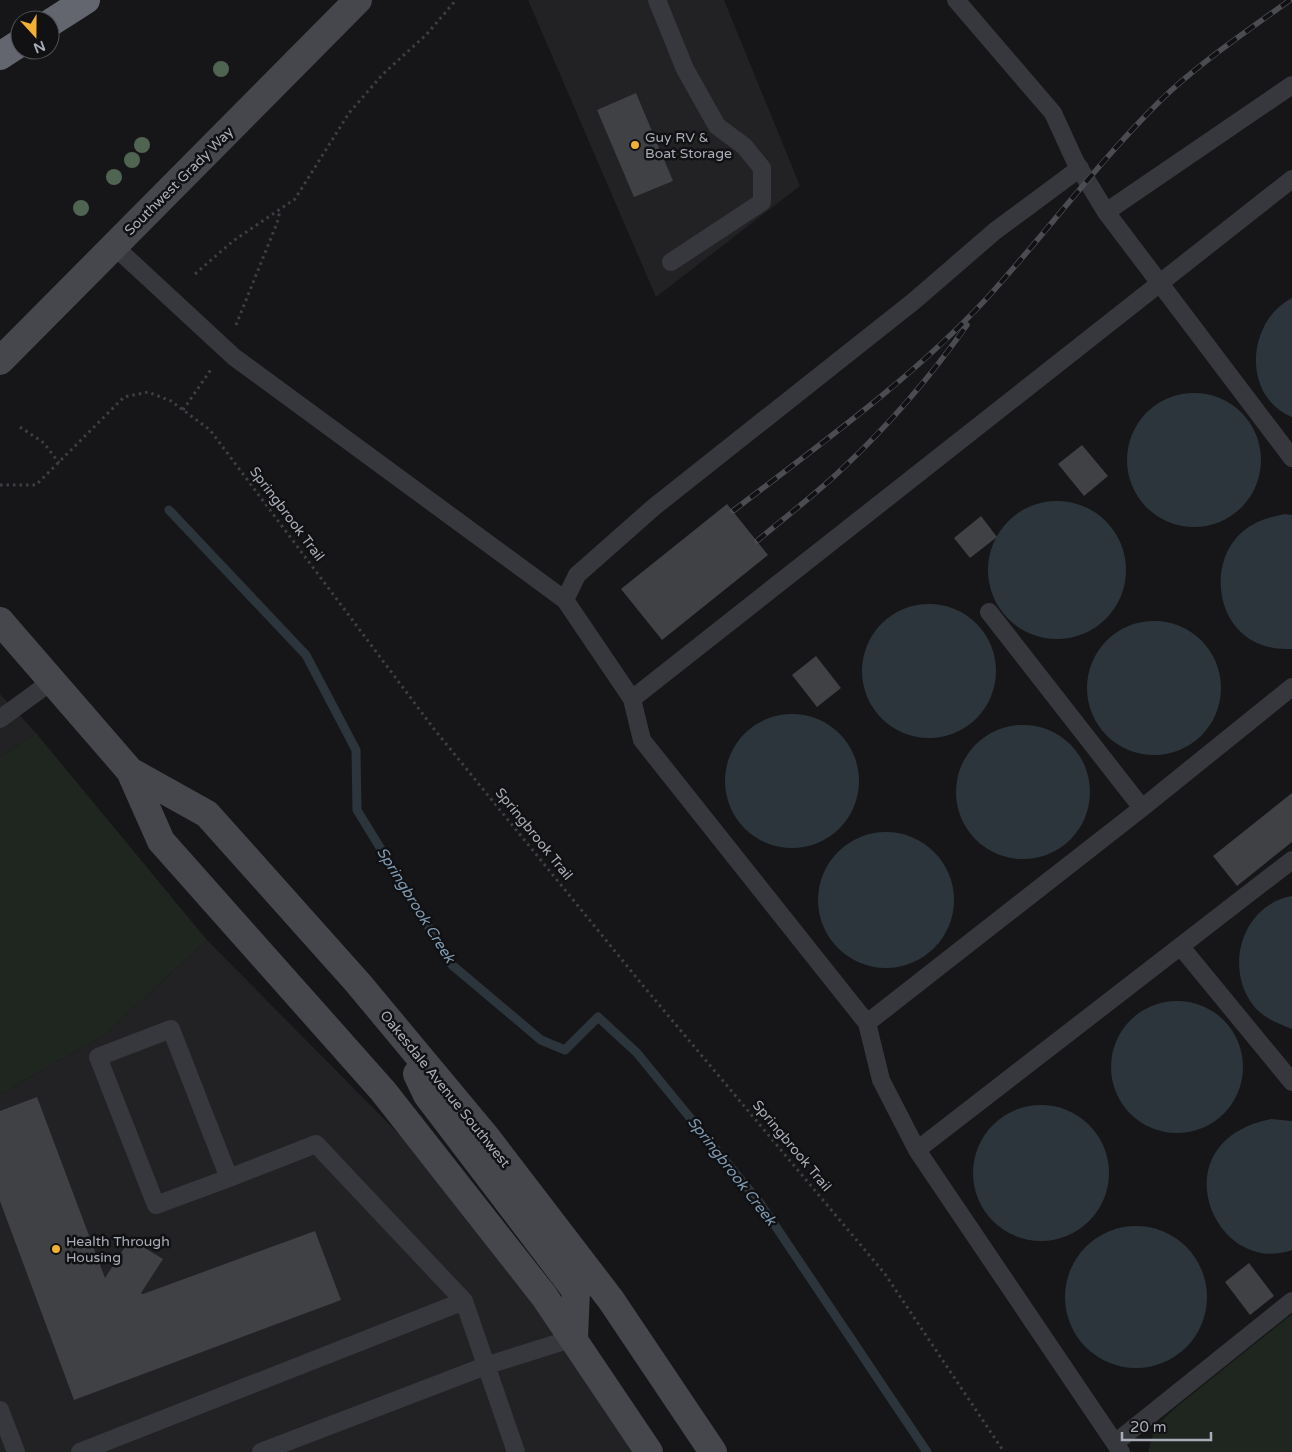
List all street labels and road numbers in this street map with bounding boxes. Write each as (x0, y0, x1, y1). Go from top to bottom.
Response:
street label: Southwest Grady Way (121, 123, 237, 239)
street label: Springbrook Trail (246, 463, 328, 565)
street label: Springbrook Trail (492, 784, 576, 884)
street label: Oakesdale Avenue Southwest (376, 1007, 514, 1171)
street label: Springbrook Trail (749, 1097, 835, 1195)

